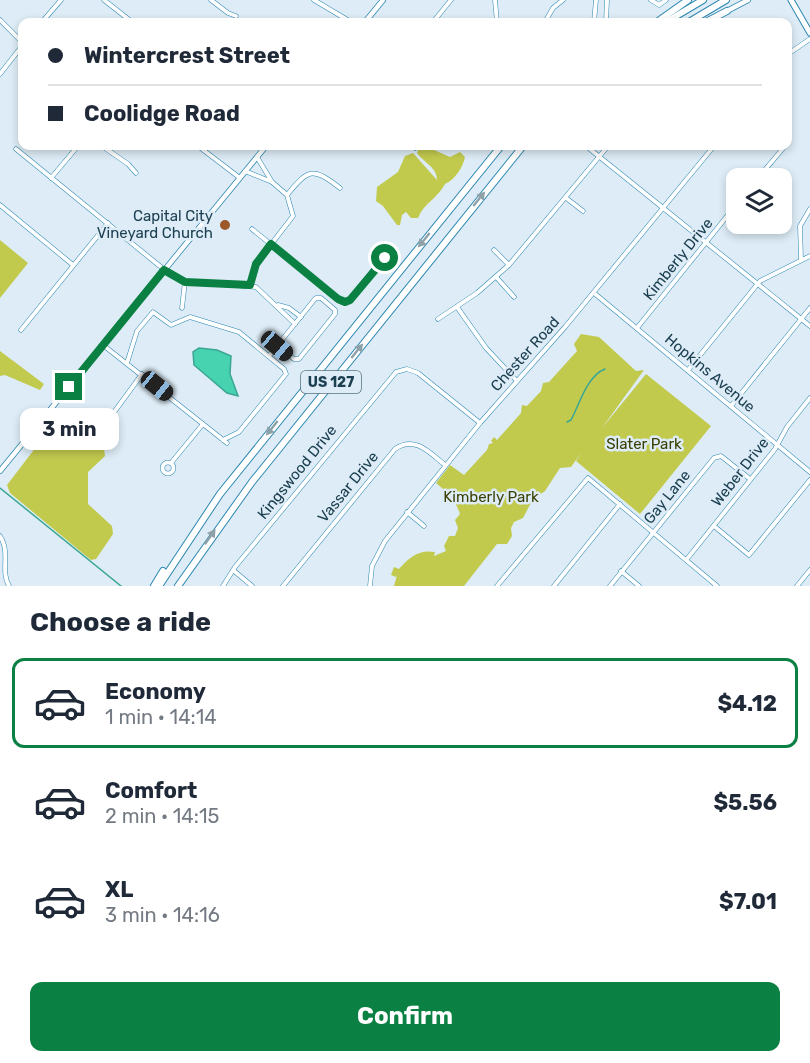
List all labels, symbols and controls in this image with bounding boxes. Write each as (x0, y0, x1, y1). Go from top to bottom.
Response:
text: Wintercrest Street (84, 42, 290, 69)
text: Coolidge Road (84, 100, 240, 127)
map controls (726, 168, 792, 234)
button: layers (726, 168, 792, 234)
one-way arrow (472, 192, 485, 207)
place label: Capital City Vineyard Church (97, 207, 213, 242)
street label: Kimberly Drive (639, 214, 717, 304)
marker: Capital City Vineyard Church (218, 218, 232, 232)
one-way arrow (418, 232, 431, 248)
route start (371, 244, 398, 271)
street label: Chester Road (487, 313, 563, 395)
car (257, 328, 297, 364)
street label: Hopkins Avenue (661, 330, 759, 416)
one-way arrow (350, 343, 363, 359)
car (137, 368, 177, 404)
road number: US 127 (301, 371, 361, 393)
route end (55, 373, 82, 400)
callout: 3 min (20, 408, 118, 450)
text: 3 min (42, 417, 97, 441)
one-way arrow (267, 420, 279, 435)
street label: Kingswood Drive (254, 421, 340, 523)
street label: Weber Drive (707, 434, 773, 510)
park label: Slater Park (606, 435, 682, 453)
street label: Vassar Drive (314, 448, 382, 526)
street label: Gay Lane (640, 466, 694, 528)
park label: Kimberly Park (443, 488, 539, 506)
one-way arrow (204, 529, 215, 545)
text: Choose a ride (30, 606, 211, 638)
icon: car (33, 676, 87, 730)
text: Economy (105, 678, 206, 705)
text: $4.12 (717, 690, 777, 717)
text: 1 min · 14:14 (105, 705, 217, 729)
icon: car (33, 775, 87, 829)
text: Comfort (105, 777, 197, 804)
text: $5.56 (713, 789, 777, 816)
text: 2 min · 14:15 (105, 804, 219, 828)
icon: car (33, 874, 87, 928)
text: XL (105, 876, 133, 903)
text: $7.01 (719, 888, 777, 915)
text: 3 min · 14:16 (105, 903, 220, 927)
button: Confirm (30, 982, 780, 1051)

